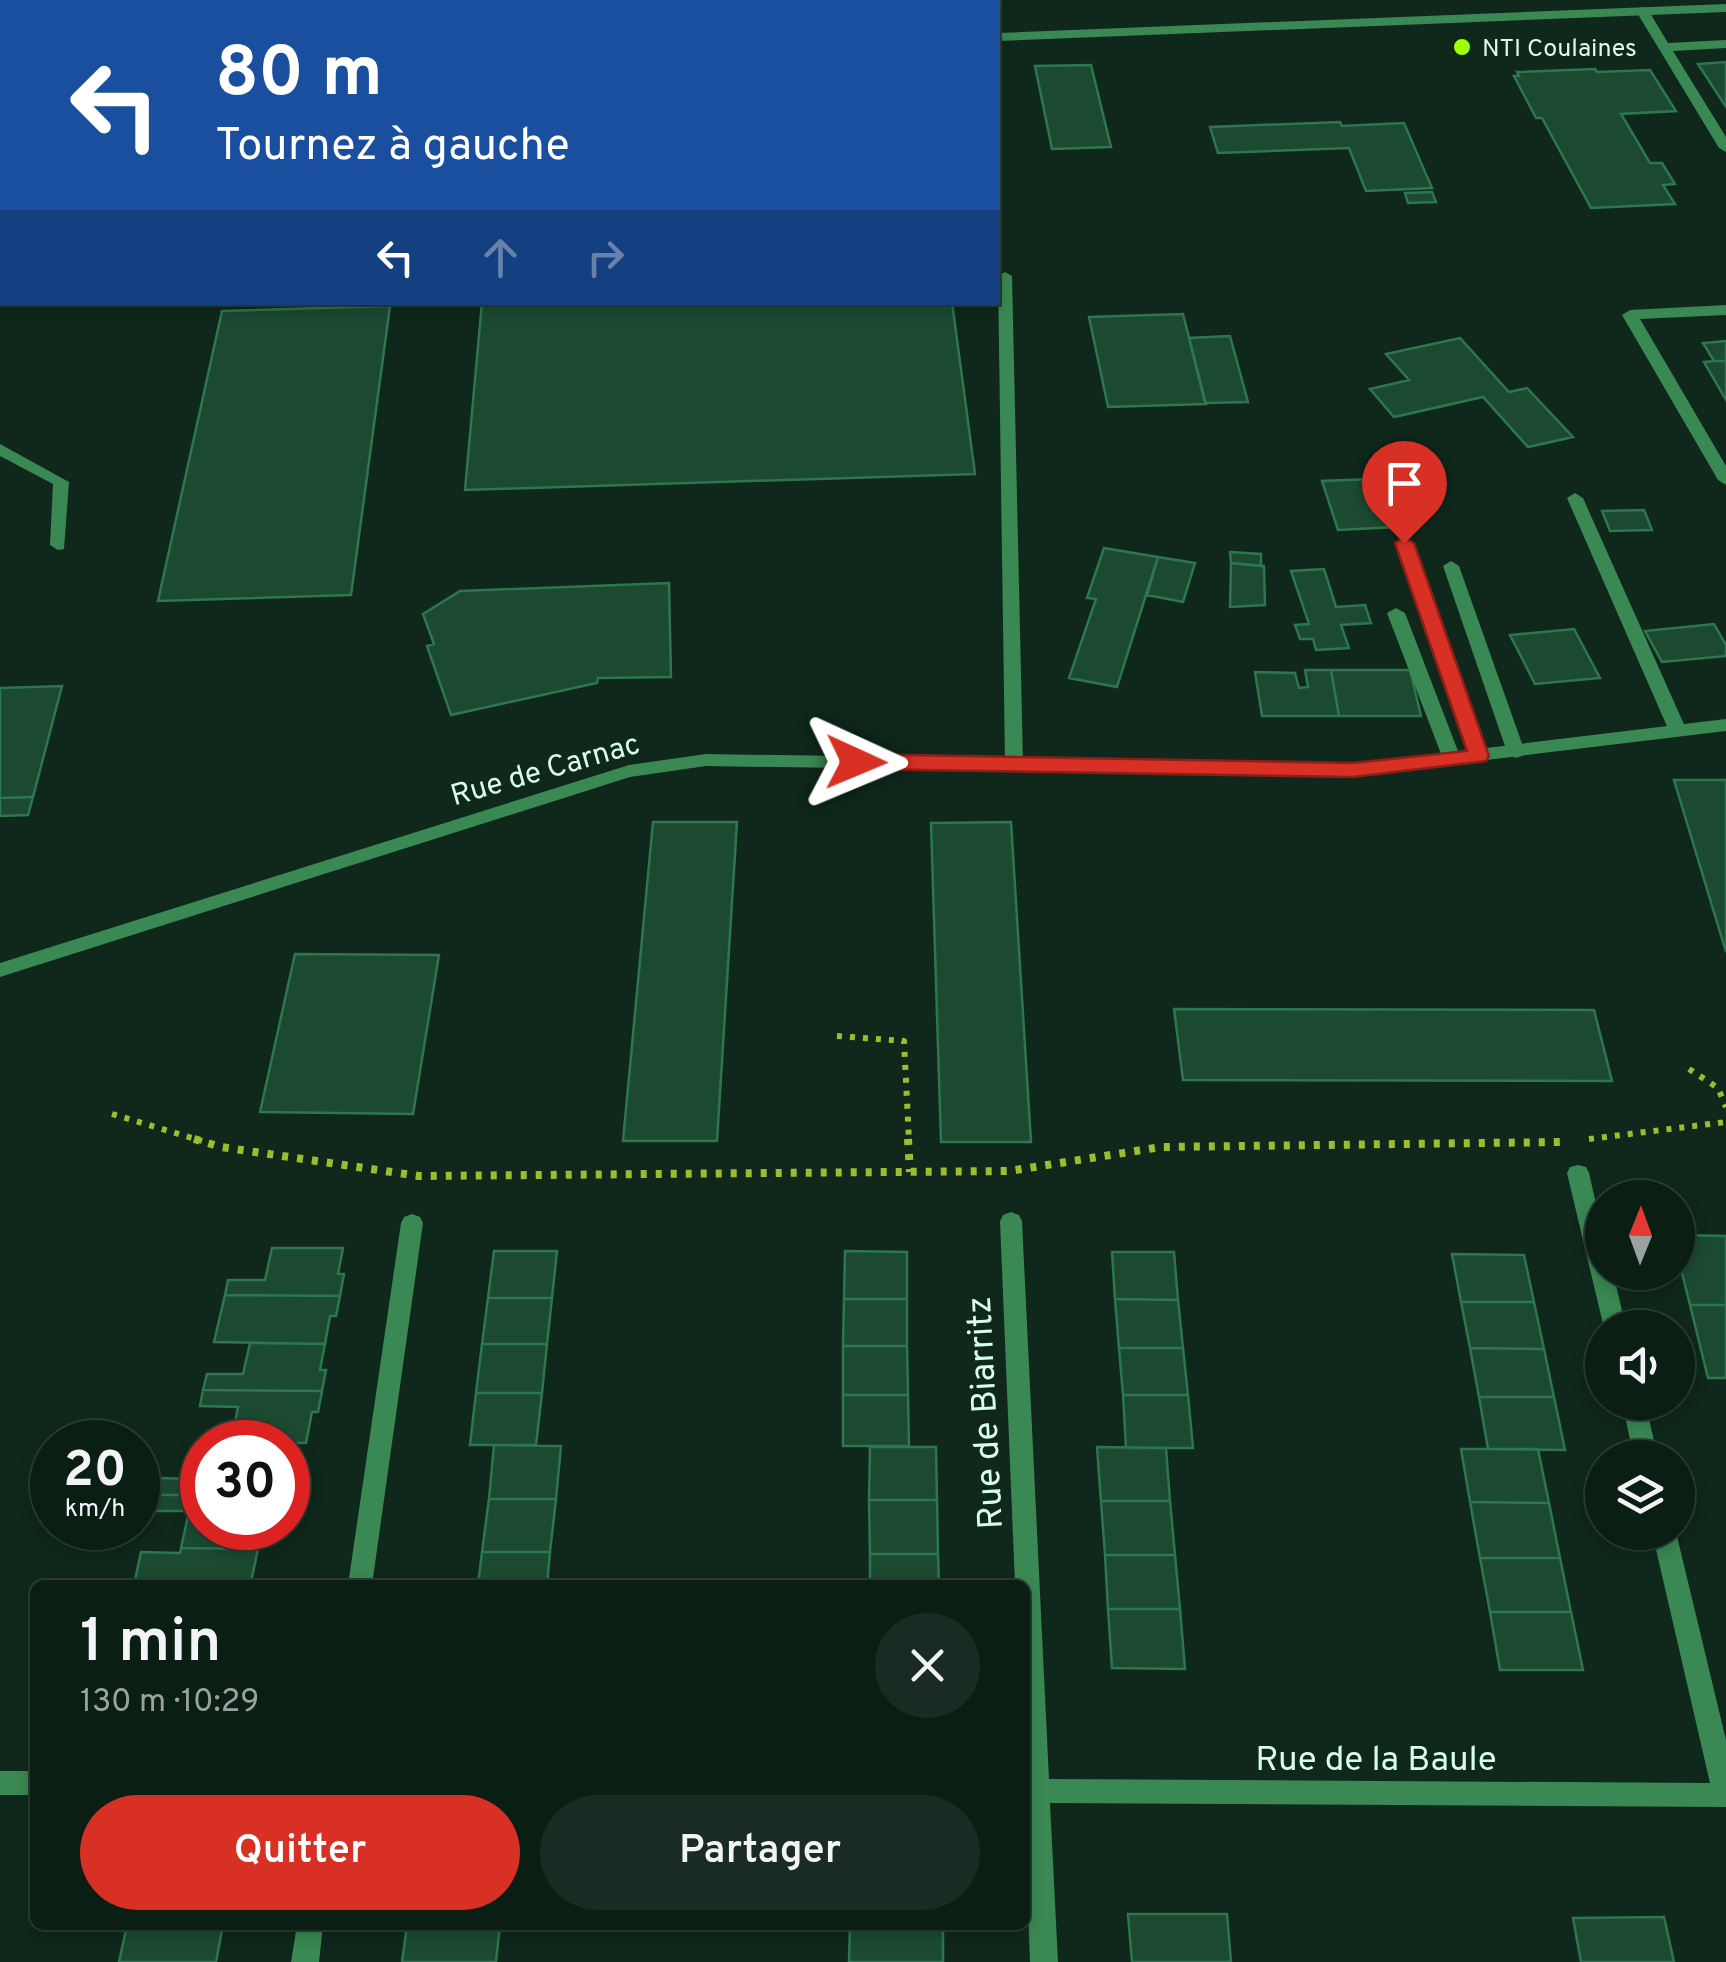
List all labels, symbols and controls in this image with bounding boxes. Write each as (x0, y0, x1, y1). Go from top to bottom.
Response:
text: 80 m (215, 32, 383, 121)
place label: NTI Coulaines (1482, 34, 1637, 66)
marker: NTI Coulaines (1451, 36, 1473, 58)
icon: left (50, 40, 180, 170)
text: Tournez à gauche (215, 119, 570, 176)
icon: left (368, 230, 423, 285)
icon: ahead (473, 230, 528, 285)
icon: right (578, 230, 633, 285)
pin (1362, 441, 1447, 544)
icon: arrive (1377, 456, 1432, 511)
position arrow (804, 710, 908, 814)
street label: Rue de Carnac (447, 727, 644, 816)
north arrow (1585, 1180, 1695, 1290)
map controls (1585, 1180, 1695, 1550)
street label: Rue de Biarritz (959, 1295, 1015, 1530)
button: sound (1585, 1310, 1695, 1420)
speed limit sign: 30 (180, 1420, 310, 1550)
button: layers (1585, 1440, 1695, 1550)
text: 20 (63, 1441, 127, 1504)
text: km/h (65, 1494, 125, 1526)
text: 1 min (80, 1607, 221, 1683)
button: close (875, 1613, 980, 1718)
text: 130 m · 10:29 (80, 1683, 259, 1723)
street label: Rue de la Baule (1255, 1739, 1497, 1783)
button: Quitter (80, 1795, 520, 1910)
button: Partager (540, 1795, 980, 1910)

